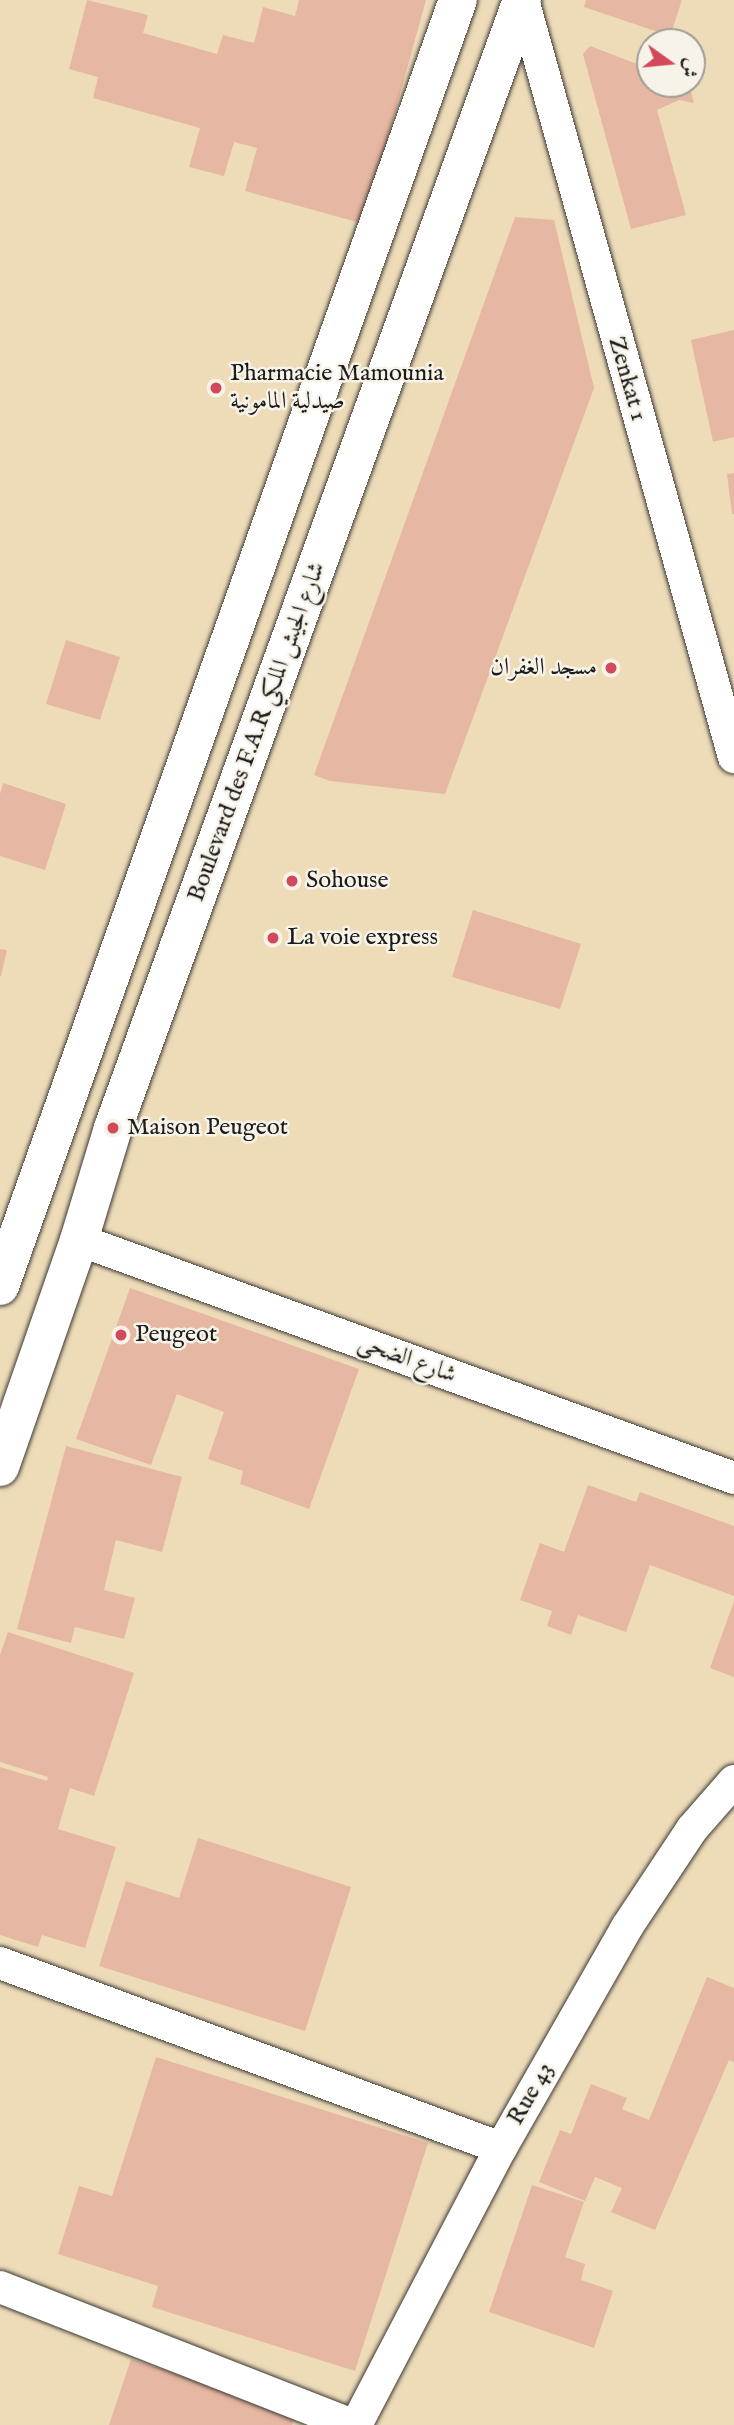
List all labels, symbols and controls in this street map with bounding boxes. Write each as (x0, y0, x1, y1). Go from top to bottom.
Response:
north arrow (636, 28, 706, 98)
text: ش (675, 56, 703, 80)
street label: Zenkat 1 (601, 334, 653, 424)
place label: Pharmacie Mamounia صيدلية المامونية (230, 360, 444, 416)
marker: Pharmacie Mamounia صيدلية المامونية (208, 380, 224, 396)
street label: Boulevard des F.A.R شارع الجيش الملكي (182, 558, 332, 906)
place label: مسجد الغفران (490, 654, 597, 682)
marker: مسجد الغفران (603, 660, 619, 676)
place label: Sohouse (306, 867, 389, 895)
marker: Sohouse (284, 873, 300, 889)
place label: La voie express (287, 924, 438, 952)
marker: La voie express (265, 930, 281, 946)
place label: Maison Peugeot (127, 1114, 288, 1142)
marker: Maison Peugeot (105, 1120, 121, 1136)
place label: Peugeot (135, 1321, 217, 1349)
marker: Peugeot (113, 1327, 129, 1343)
street label: شارع الضحى (354, 1328, 460, 1390)
street label: Rue 43 (502, 2058, 560, 2130)

